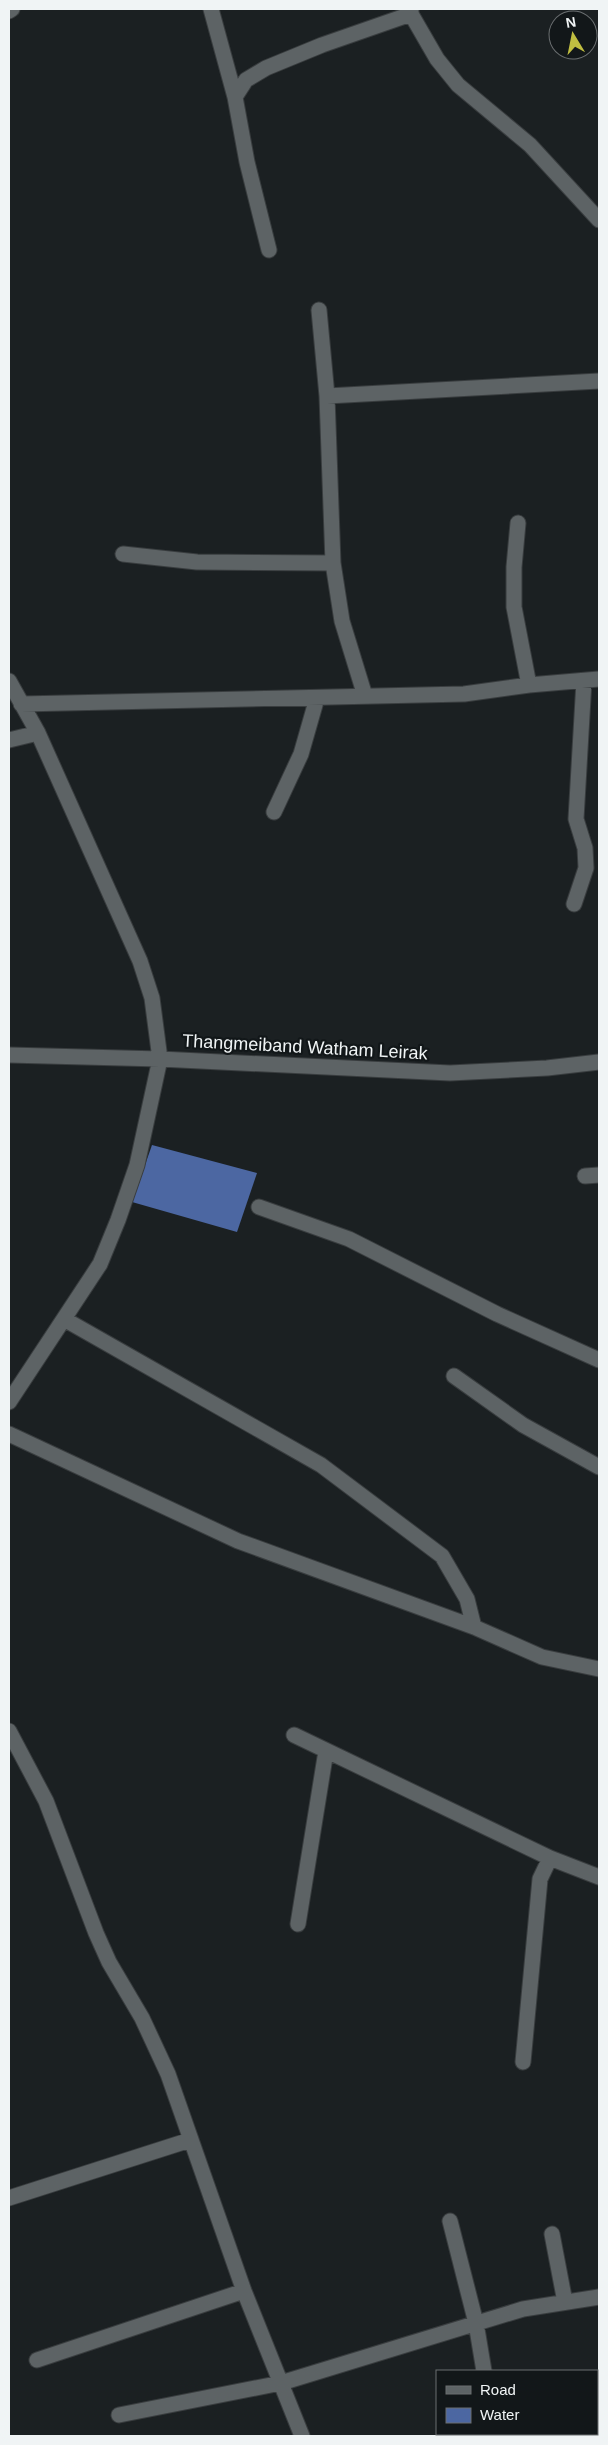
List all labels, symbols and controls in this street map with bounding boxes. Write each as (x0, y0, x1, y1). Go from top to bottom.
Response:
north arrow (548, 10, 598, 60)
text: N (564, 13, 577, 31)
street label: Thangmeiband Watham Leirak (182, 1031, 429, 1063)
legend (436, 2370, 598, 2435)
text: Road (480, 2381, 516, 2398)
text: Water (480, 2406, 519, 2423)

